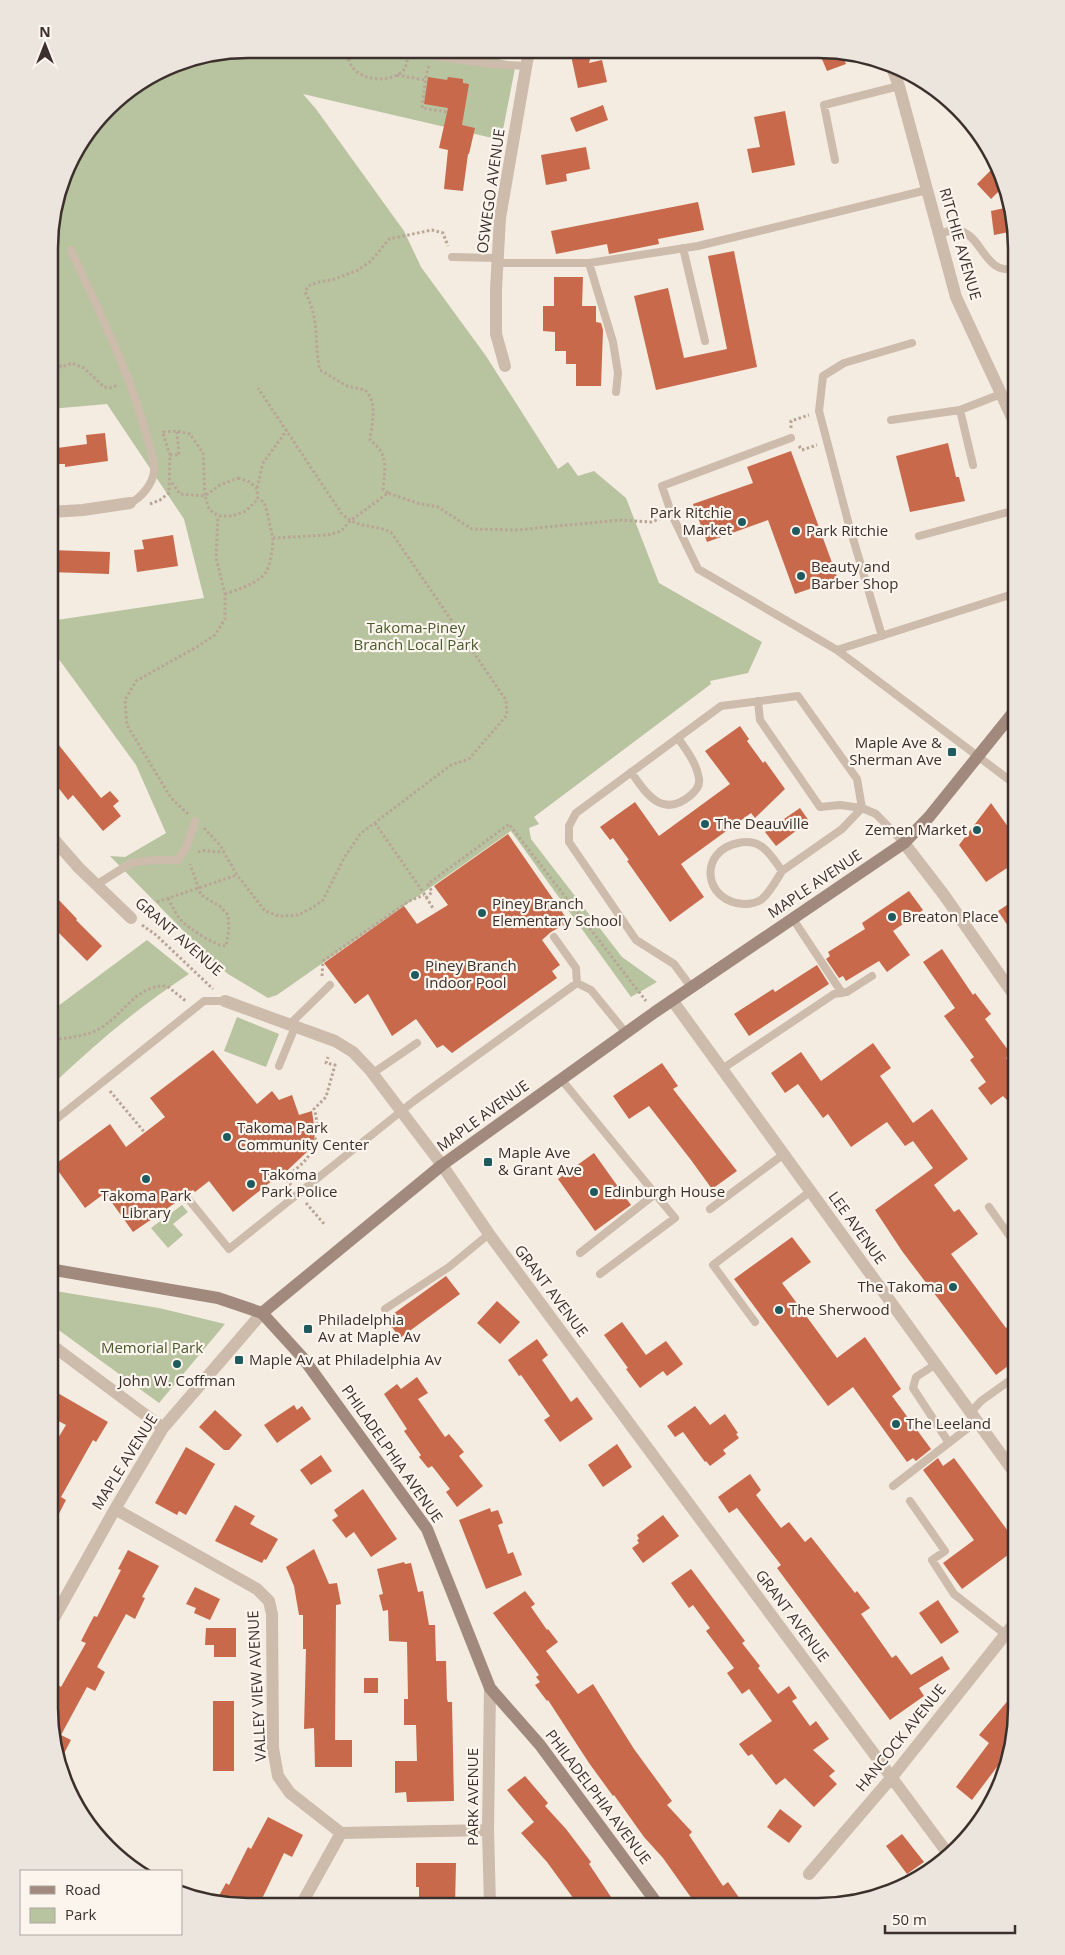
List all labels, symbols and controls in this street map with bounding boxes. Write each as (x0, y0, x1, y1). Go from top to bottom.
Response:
north arrow (20, 20, 70, 70)
text: N (39, 22, 51, 41)
street label: OSWEGO AVENUE (471, 127, 509, 255)
street label: RITCHIE AVENUE (935, 185, 987, 302)
place label: Park Ritchie Market (650, 502, 732, 539)
marker: Park Ritchie Market (736, 516, 748, 528)
place label: Park Ritchie (806, 520, 888, 540)
marker: Park Ritchie (790, 525, 802, 537)
place label: Beauty and Barber Shop (811, 556, 898, 593)
marker: Beauty and Barber Shop (795, 570, 807, 582)
park label: Takoma-Piney Branch Local Park (353, 617, 479, 654)
place label: Maple Ave & Sherman Ave (849, 732, 942, 769)
marker: Maple Ave & Sherman Ave (946, 746, 958, 758)
place label: The Deauville (715, 813, 809, 833)
marker: The Deauville (699, 818, 711, 830)
place label: Zemen Market (865, 819, 967, 839)
marker: Zemen Market (971, 824, 983, 836)
street label: MAPLE AVENUE (764, 844, 865, 922)
street label: GRANT AVENUE (131, 892, 228, 980)
place label: Piney Branch Elementary School (492, 893, 622, 930)
place label: Breaton Place (902, 906, 999, 926)
marker: Piney Branch Elementary School (476, 907, 488, 919)
marker: Breaton Place (886, 911, 898, 923)
place label: Piney Branch Indoor Pool (425, 955, 517, 992)
marker: Piney Branch Indoor Pool (409, 969, 421, 981)
street label: MAPLE AVENUE (432, 1075, 533, 1155)
place label: Takoma Park Community Center (237, 1117, 369, 1154)
marker: Takoma Park Community Center (221, 1131, 233, 1143)
place label: Maple Ave & Grant Ave (498, 1142, 582, 1179)
marker: Maple Ave & Grant Ave (482, 1156, 494, 1168)
place label: Takoma Park Police (261, 1164, 338, 1201)
marker: Takoma Park Library (140, 1173, 152, 1185)
marker: Takoma Park Police (245, 1178, 257, 1190)
place label: Edinburgh House (604, 1181, 725, 1201)
place label: Takoma Park Library (101, 1185, 192, 1222)
marker: Edinburgh House (588, 1186, 600, 1198)
street label: LEE AVENUE (825, 1187, 891, 1268)
street label: GRANT AVENUE (511, 1240, 593, 1341)
place label: The Takoma (857, 1276, 943, 1296)
marker: The Takoma (947, 1281, 959, 1293)
place label: The Sherwood (789, 1299, 890, 1319)
marker: The Sherwood (773, 1304, 785, 1316)
place label: Philadelphia Av at Maple Av (318, 1309, 421, 1346)
marker: Philadelphia Av at Maple Av (302, 1323, 314, 1335)
park label: Memorial Park (101, 1337, 203, 1357)
place label: Maple Av at Philadelphia Av (249, 1349, 442, 1369)
marker: Maple Av at Philadelphia Av (233, 1354, 245, 1366)
marker: John W. Coffman (171, 1358, 183, 1370)
place label: John W. Coffman (116, 1370, 236, 1390)
street label: PHILADELPHIA AVENUE (338, 1381, 448, 1526)
street label: MAPLE AVENUE (87, 1410, 162, 1513)
place label: The Leeland (906, 1413, 991, 1433)
marker: The Leeland (890, 1418, 902, 1430)
street label: GRANT AVENUE (752, 1565, 834, 1666)
street label: VALLEY VIEW AVENUE (242, 1610, 270, 1762)
street label: HANCOCK AVENUE (851, 1679, 950, 1795)
street label: PHILADELPHIA AVENUE (542, 1725, 656, 1868)
street label: PARK AVENUE (462, 1748, 482, 1846)
legend (20, 1870, 182, 1935)
text: Road (65, 1879, 101, 1899)
scale bar (885, 1902, 1015, 1934)
text: Park (65, 1904, 96, 1924)
text: 50 m (892, 1909, 927, 1929)

